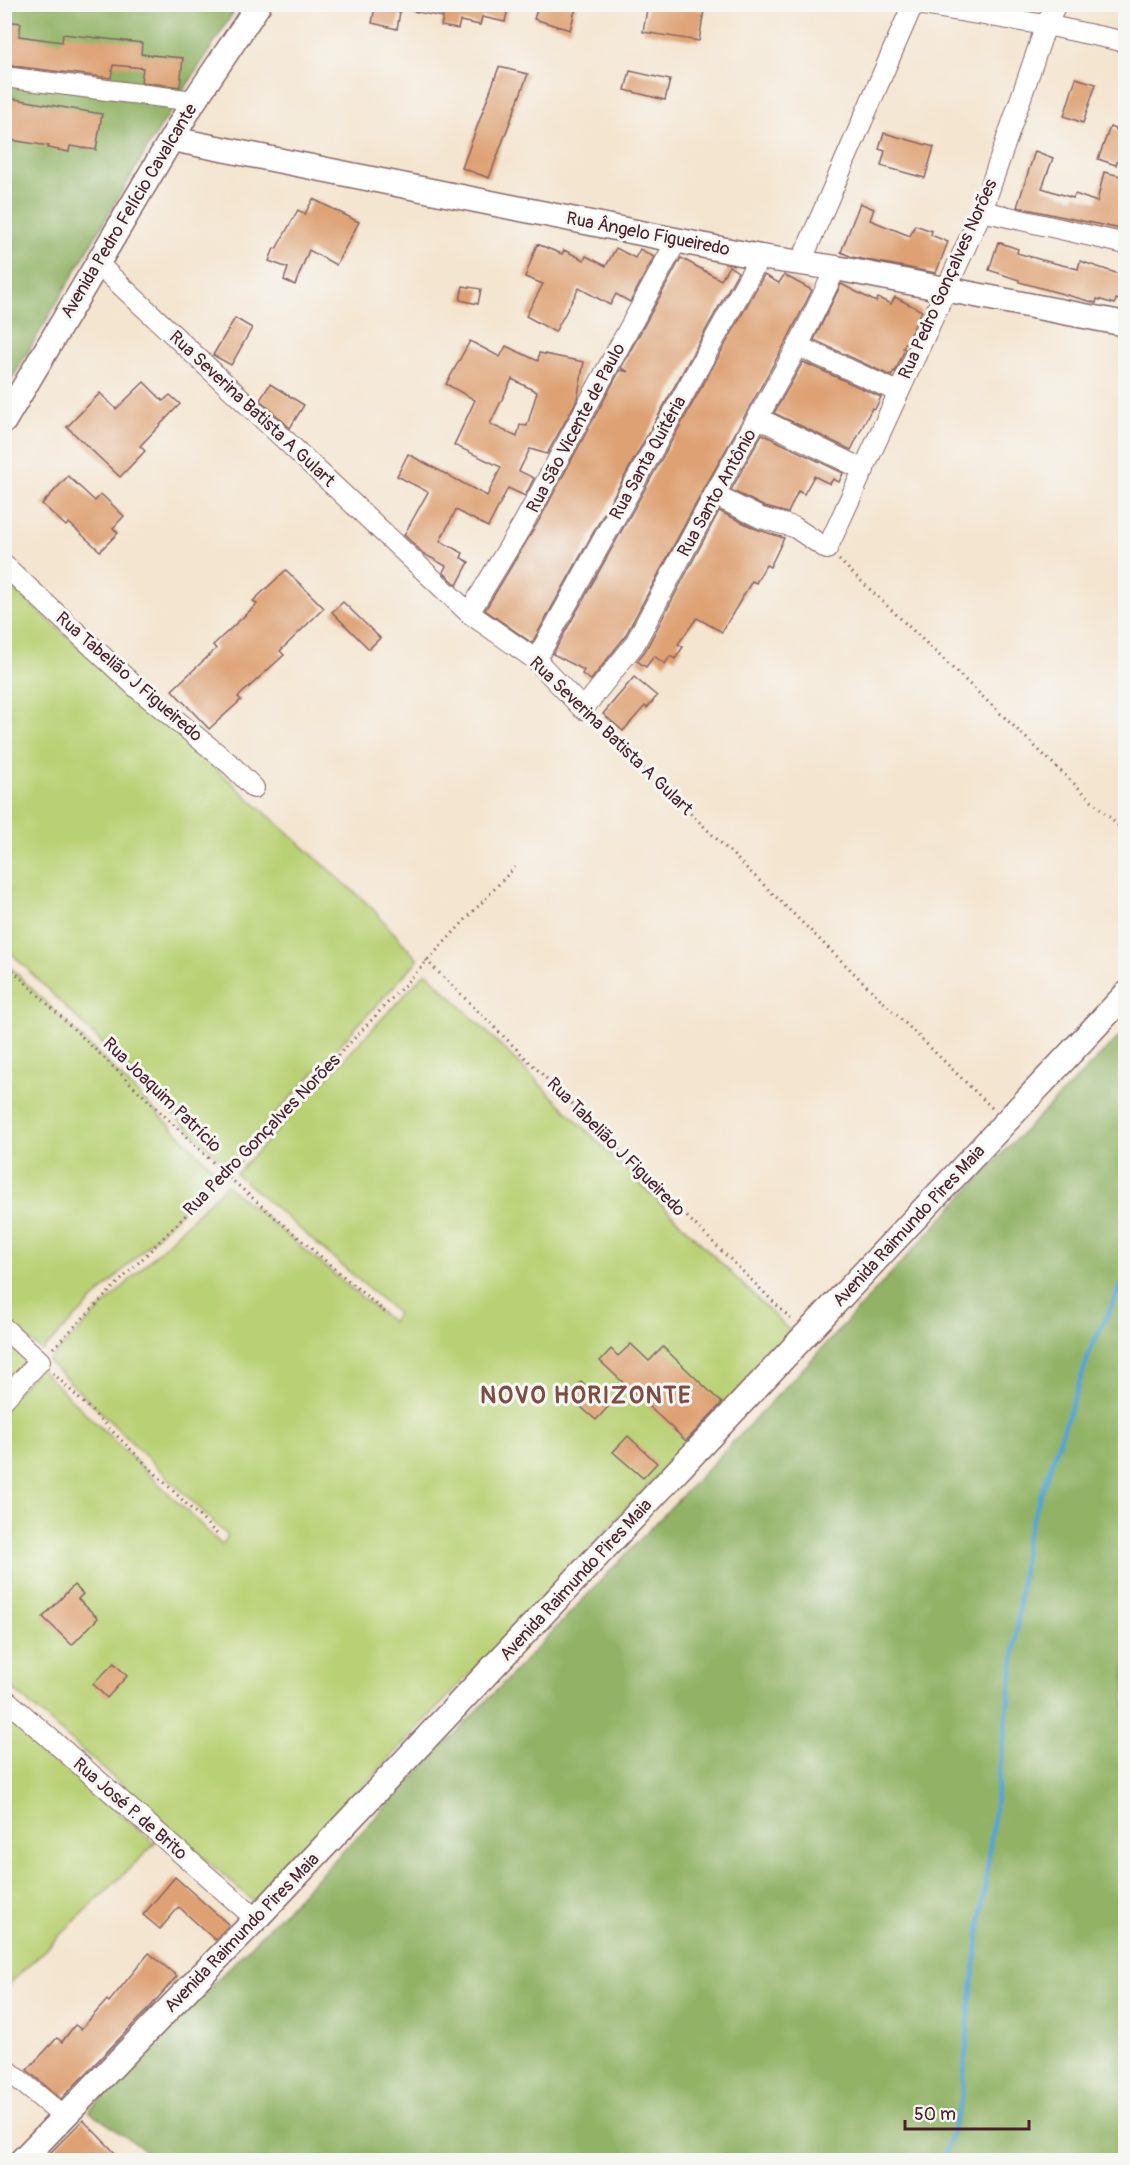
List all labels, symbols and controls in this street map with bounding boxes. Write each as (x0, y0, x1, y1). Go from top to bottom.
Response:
street label: Avenida Pedro Felício Cavalcante (56, 99, 202, 323)
street label: Rua Pedro Gonçalves Norões (893, 175, 1003, 383)
street label: Rua Ângelo Figueiredo (564, 207, 732, 261)
street label: Rua Severina Batista A Gulart (164, 326, 340, 493)
street label: Rua São Vicente de Paulo (522, 339, 631, 517)
street label: Rua Santa Quitéria (605, 392, 691, 524)
street label: Rua Santo Antônio (672, 425, 762, 561)
street label: Rua Tabelião J Figueiredo (51, 607, 207, 747)
street label: Rua Severina Batista A Gulart (524, 652, 698, 821)
street label: Rua Joaquim Patrício (98, 1032, 226, 1158)
street label: Rua Pedro Gonçalves Norões (179, 1049, 345, 1221)
street label: Rua Tabelião J Figueiredo (542, 1073, 690, 1221)
street label: Avenida Raimundo Pires Maia (828, 1140, 990, 1312)
district label: NOVO HORIZONTE (480, 1381, 692, 1410)
street label: Avenida Raimundo Pires Maia (495, 1494, 657, 1666)
street label: Rua José P. de Brito (68, 1753, 192, 1865)
street label: Avenida Raimundo Pires Maia (160, 1848, 324, 2018)
scale bar (905, 2093, 1030, 2131)
text: 50 m (914, 2103, 956, 2126)

